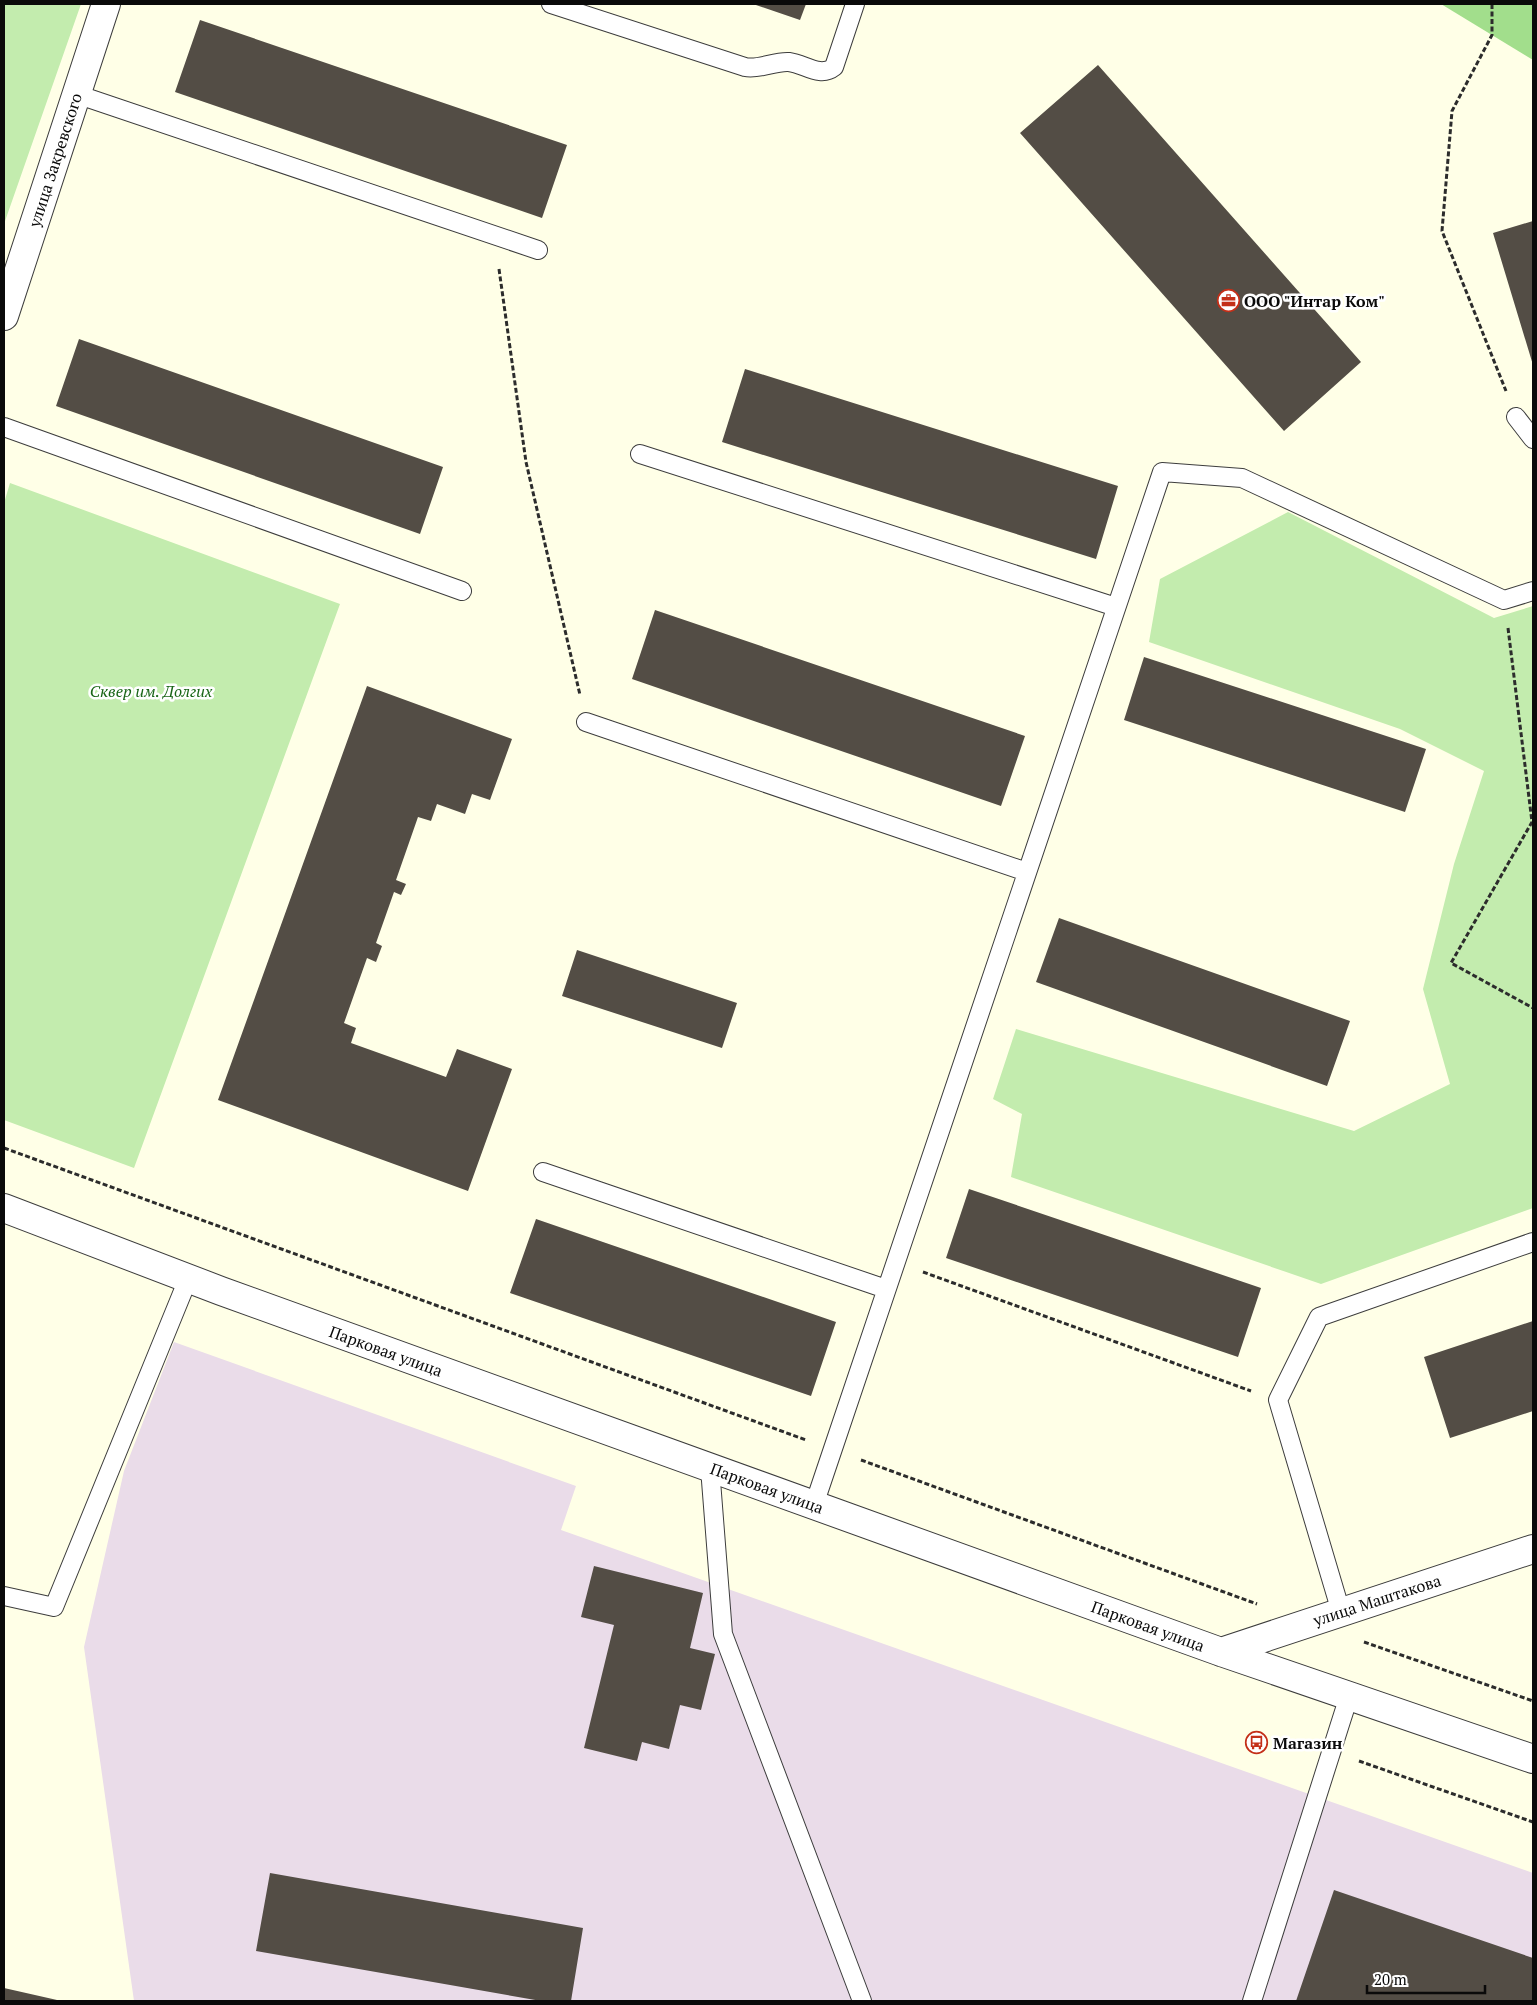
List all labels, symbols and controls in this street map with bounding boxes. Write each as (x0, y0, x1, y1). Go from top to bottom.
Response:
street label: улица Закревского (23, 90, 87, 231)
office icon: ООО "Интар Ком" (1216, 289, 1240, 313)
place label: ООО "Интар Ком" (1244, 290, 1385, 312)
park label: Сквер им. Долгих (90, 680, 213, 702)
street label: Парковая улица (326, 1320, 446, 1382)
street label: Парковая улица (707, 1457, 827, 1519)
street label: улица Маштакова (1309, 1569, 1444, 1631)
street label: Парковая улица (1088, 1595, 1208, 1657)
bus stop icon: Магазин (1245, 1731, 1269, 1755)
place label: Магазин (1273, 1732, 1343, 1754)
scale bar (1367, 1962, 1484, 1994)
text: 20 m (1374, 1969, 1407, 1989)

